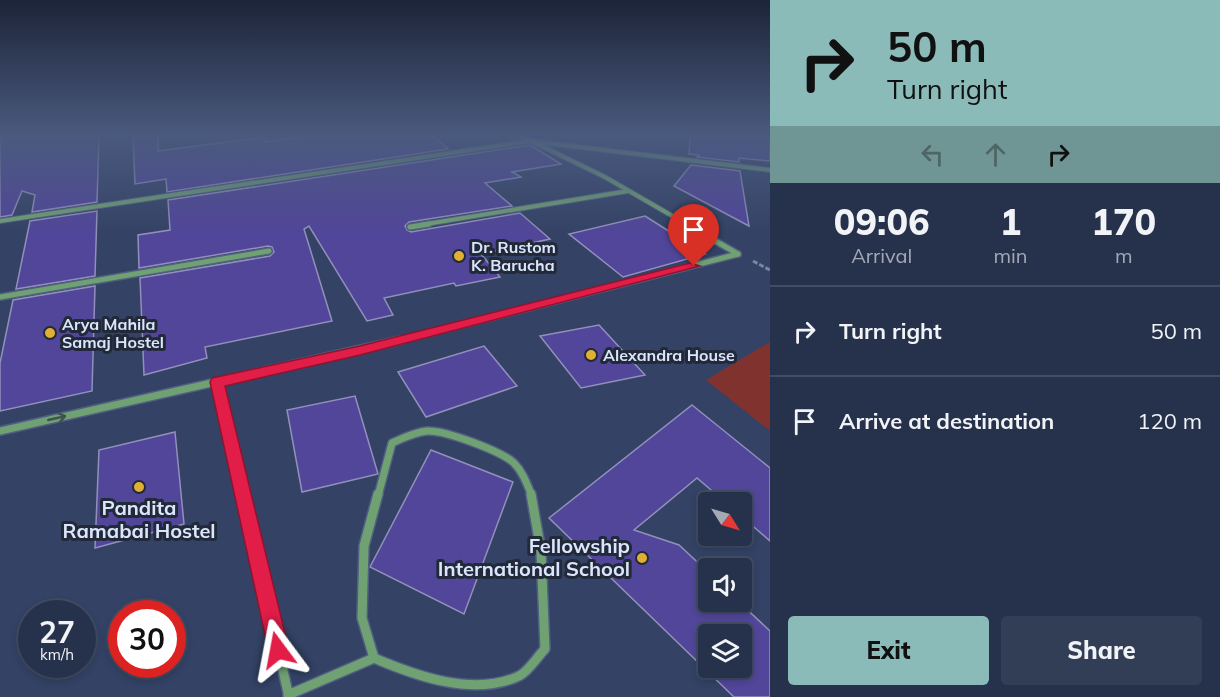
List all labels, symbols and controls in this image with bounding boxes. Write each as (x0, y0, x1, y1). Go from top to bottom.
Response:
text: 50 m (887, 20, 987, 73)
icon: right (788, 24, 866, 102)
text: Turn right (887, 72, 1007, 106)
icon: left (916, 138, 949, 171)
icon: ahead (979, 138, 1012, 171)
icon: right (1042, 138, 1075, 171)
text: 09:06 (834, 199, 930, 244)
text: 1 (1000, 199, 1021, 244)
text: 170 (1091, 199, 1156, 244)
pin (668, 204, 719, 266)
icon: arrive (677, 213, 710, 246)
place label: Dr. Rustom K. Barucha (471, 237, 556, 275)
text: Arrival (851, 243, 912, 268)
text: min (993, 243, 1028, 268)
text: m (1115, 243, 1133, 268)
marker: Dr. Rustom K. Barucha (452, 249, 466, 263)
place label: Arya Mahila Samaj Hostel (62, 314, 164, 352)
icon: right (788, 315, 821, 348)
text: Turn right (839, 317, 942, 345)
text: 50 m (1151, 317, 1202, 345)
marker: Arya Mahila Samaj Hostel (43, 326, 57, 340)
place label: Alexandra House (603, 345, 735, 365)
marker: Alexandra House (584, 348, 598, 362)
icon: arrive (788, 405, 821, 438)
text: Arrive at destination (839, 407, 1054, 435)
text: 120 m (1137, 407, 1202, 435)
one-way arrow (47, 412, 66, 424)
marker: Pandita Ramabai Hostel (132, 480, 146, 494)
north arrow (698, 492, 752, 546)
map controls (698, 492, 752, 678)
place label: Pandita Ramabai Hostel (62, 495, 216, 543)
place label: Fellowship International School (438, 533, 630, 581)
marker: Fellowship International School (635, 551, 649, 565)
button: sound (698, 558, 752, 612)
speed limit sign: 30 (108, 600, 186, 678)
text: 27 (39, 613, 75, 651)
button: Exit (788, 616, 989, 685)
button: Share (1001, 616, 1202, 685)
position arrow (246, 618, 310, 682)
button: layers (698, 624, 752, 678)
text: km/h (40, 645, 74, 664)

